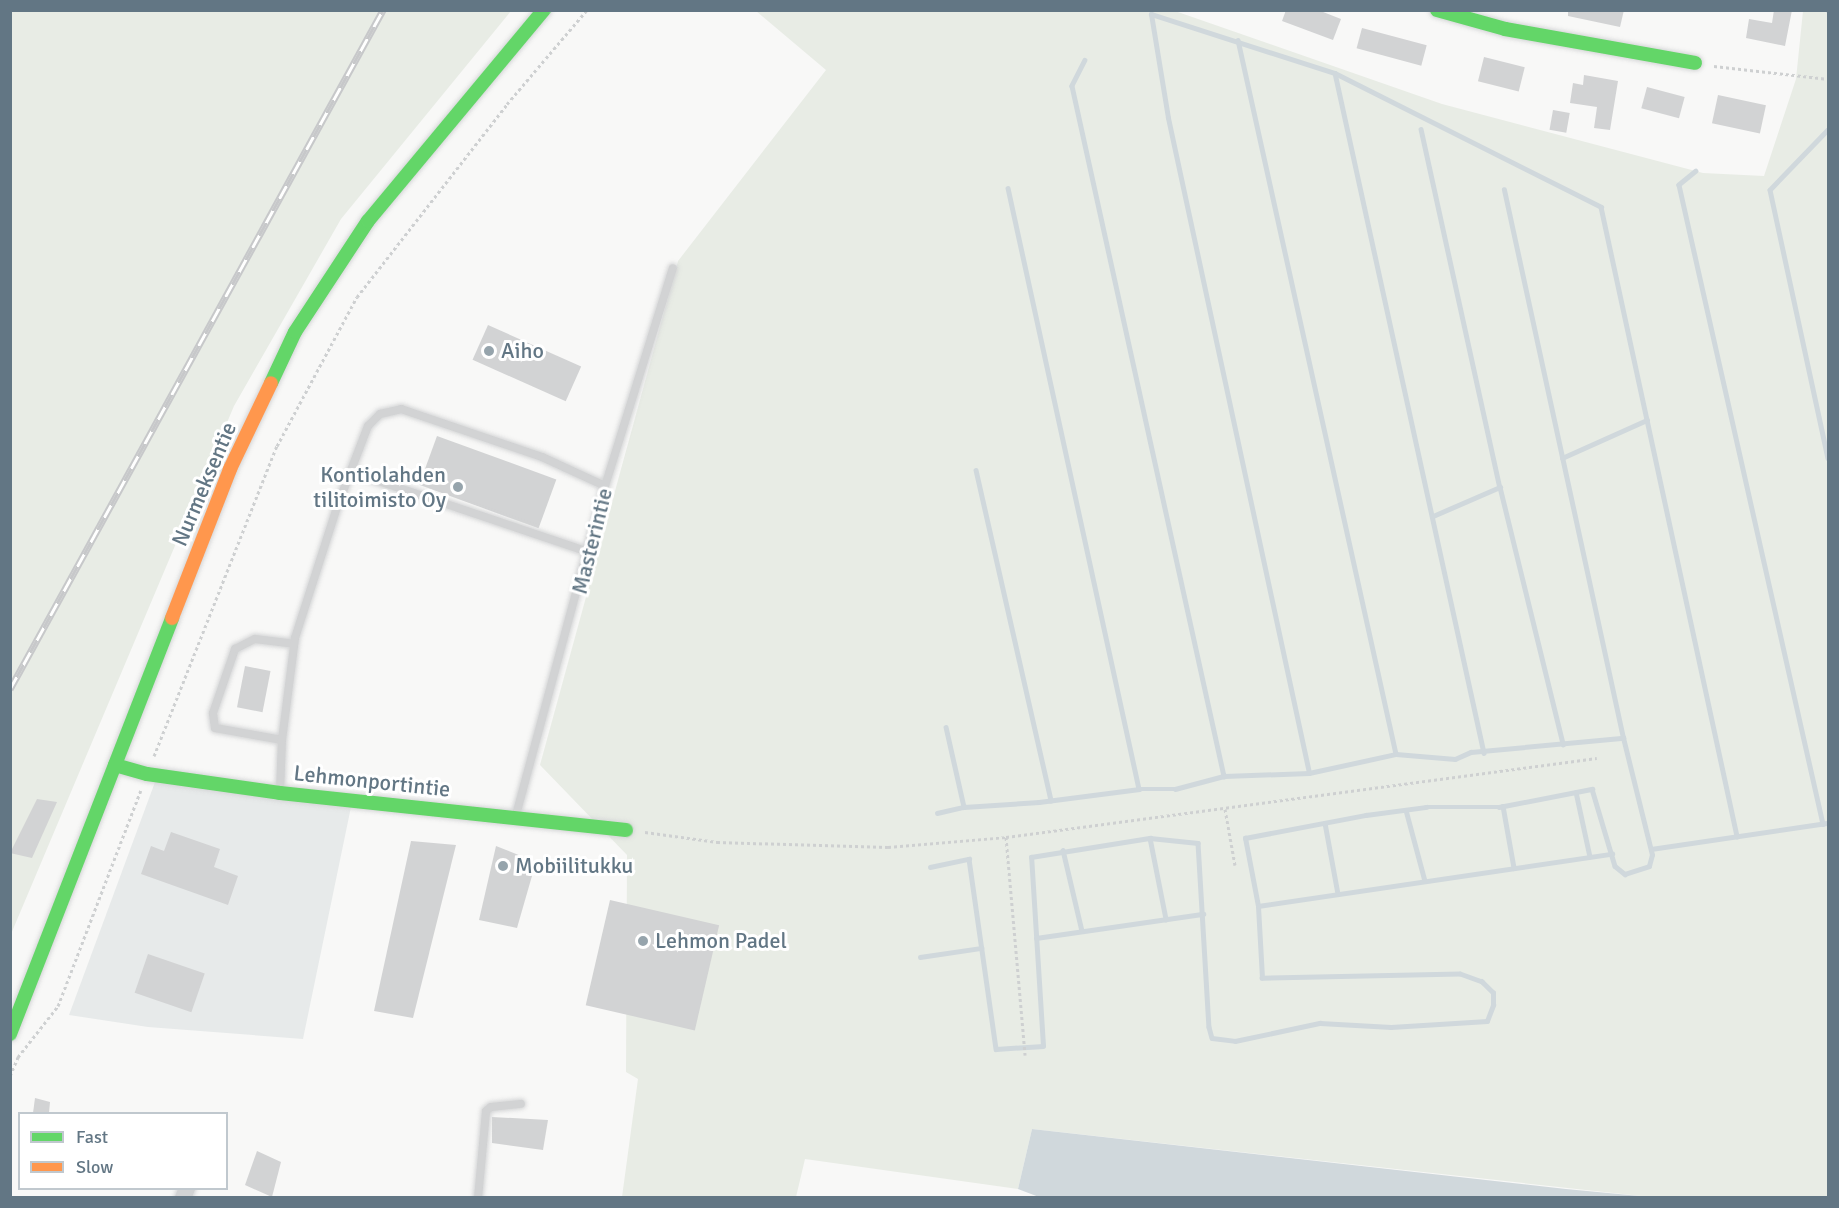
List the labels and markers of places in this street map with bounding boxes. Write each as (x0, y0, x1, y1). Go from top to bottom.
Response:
place label: Aiho (501, 338, 544, 364)
marker: Aiho (482, 344, 496, 358)
place label: Kontiolahden tilitoimisto Oy (313, 461, 446, 512)
marker: Kontiolahden tilitoimisto Oy (451, 480, 465, 494)
place label: Mobiilitukku (515, 853, 633, 879)
marker: Mobiilitukku (496, 859, 510, 873)
place label: Lehmon Padel (655, 928, 787, 954)
marker: Lehmon Padel (636, 934, 650, 948)

